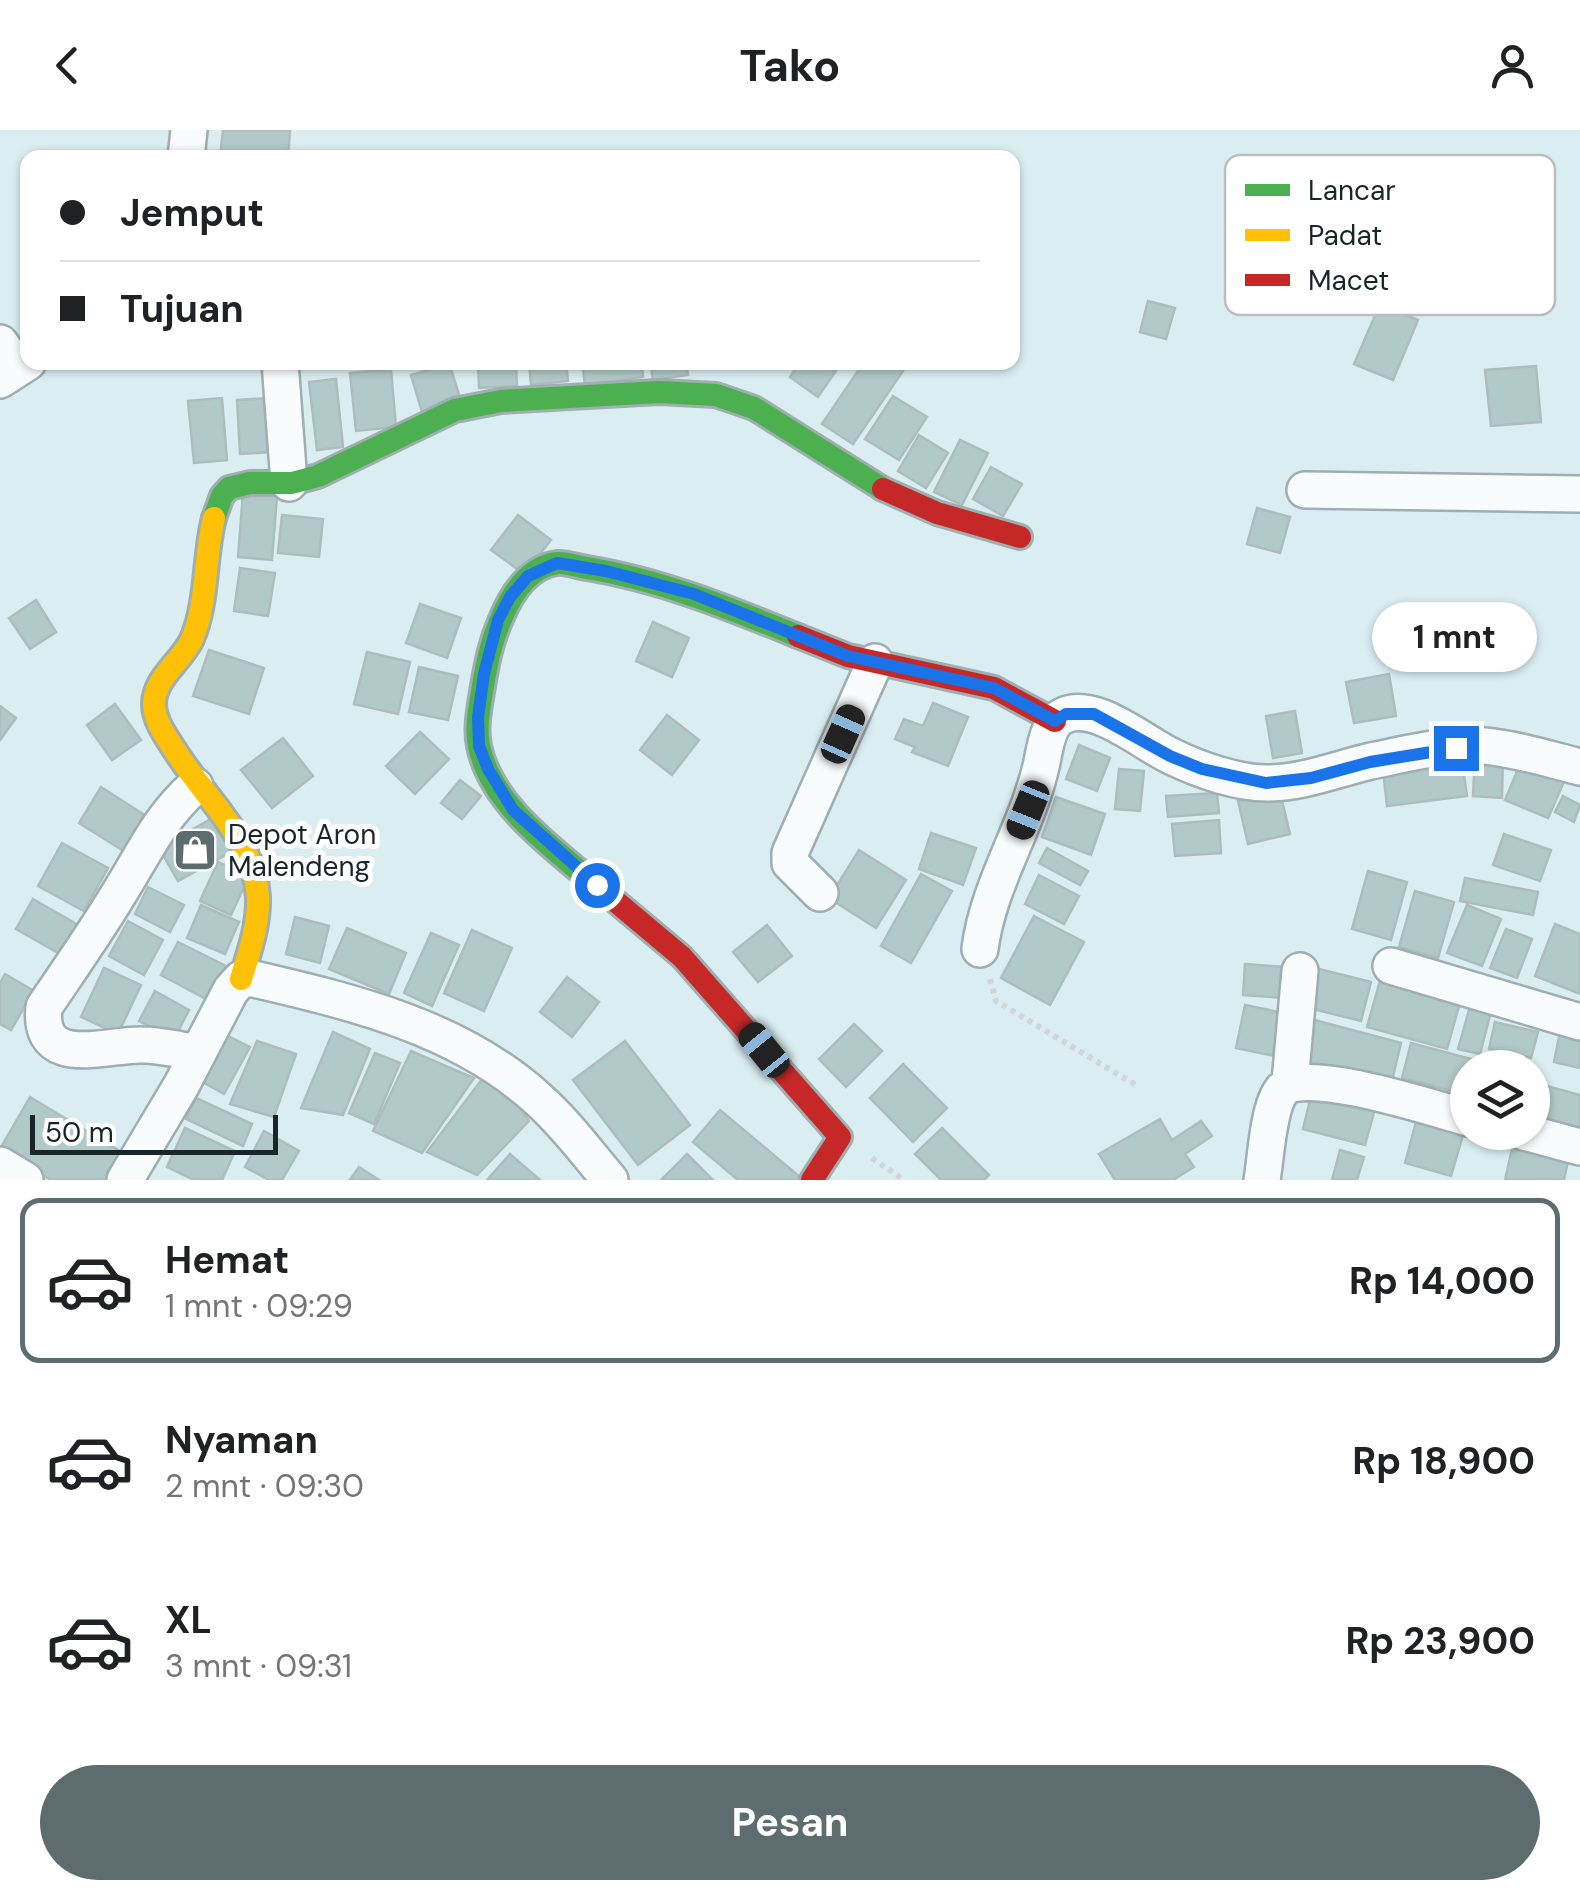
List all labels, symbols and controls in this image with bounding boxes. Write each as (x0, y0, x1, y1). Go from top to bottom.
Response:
text: Tako (740, 36, 840, 95)
icon: back (40, 38, 95, 93)
icon: person (1485, 38, 1540, 93)
legend (1225, 155, 1555, 315)
text: Lancar (1308, 172, 1396, 209)
text: Jemput (120, 188, 264, 238)
text: Padat (1308, 217, 1382, 254)
text: Macet (1308, 262, 1389, 299)
text: Tujuan (120, 284, 244, 334)
callout: 1 mnt (1374, 603, 1538, 673)
text: 1 mnt (1413, 616, 1496, 658)
car (817, 700, 869, 768)
route end (1434, 726, 1479, 771)
car (1003, 777, 1053, 843)
place label: Depot Aron Malendeng (228, 816, 376, 885)
shop icon: Depot Aron Malendeng (172, 827, 218, 873)
route start (575, 863, 620, 908)
car (733, 1017, 795, 1083)
map controls (1450, 1050, 1550, 1150)
button: layers (1450, 1050, 1550, 1150)
scale bar (30, 1110, 278, 1154)
text: 50 m (45, 1114, 114, 1151)
text: Hemat (165, 1235, 289, 1285)
icon: car (45, 1236, 135, 1326)
text: Rp 14,000 (1349, 1256, 1535, 1306)
text: 1 mnt · 09:29 (165, 1285, 353, 1327)
text: Nyaman (165, 1415, 318, 1465)
icon: car (45, 1416, 135, 1506)
text: Rp 18,900 (1352, 1436, 1535, 1486)
text: 2 mnt · 09:30 (165, 1465, 364, 1507)
text: XL (165, 1595, 212, 1645)
icon: car (45, 1596, 135, 1686)
text: Rp 23,900 (1345, 1616, 1535, 1666)
text: 3 mnt · 09:31 (165, 1645, 352, 1687)
button: Pesan (40, 1765, 1540, 1880)

